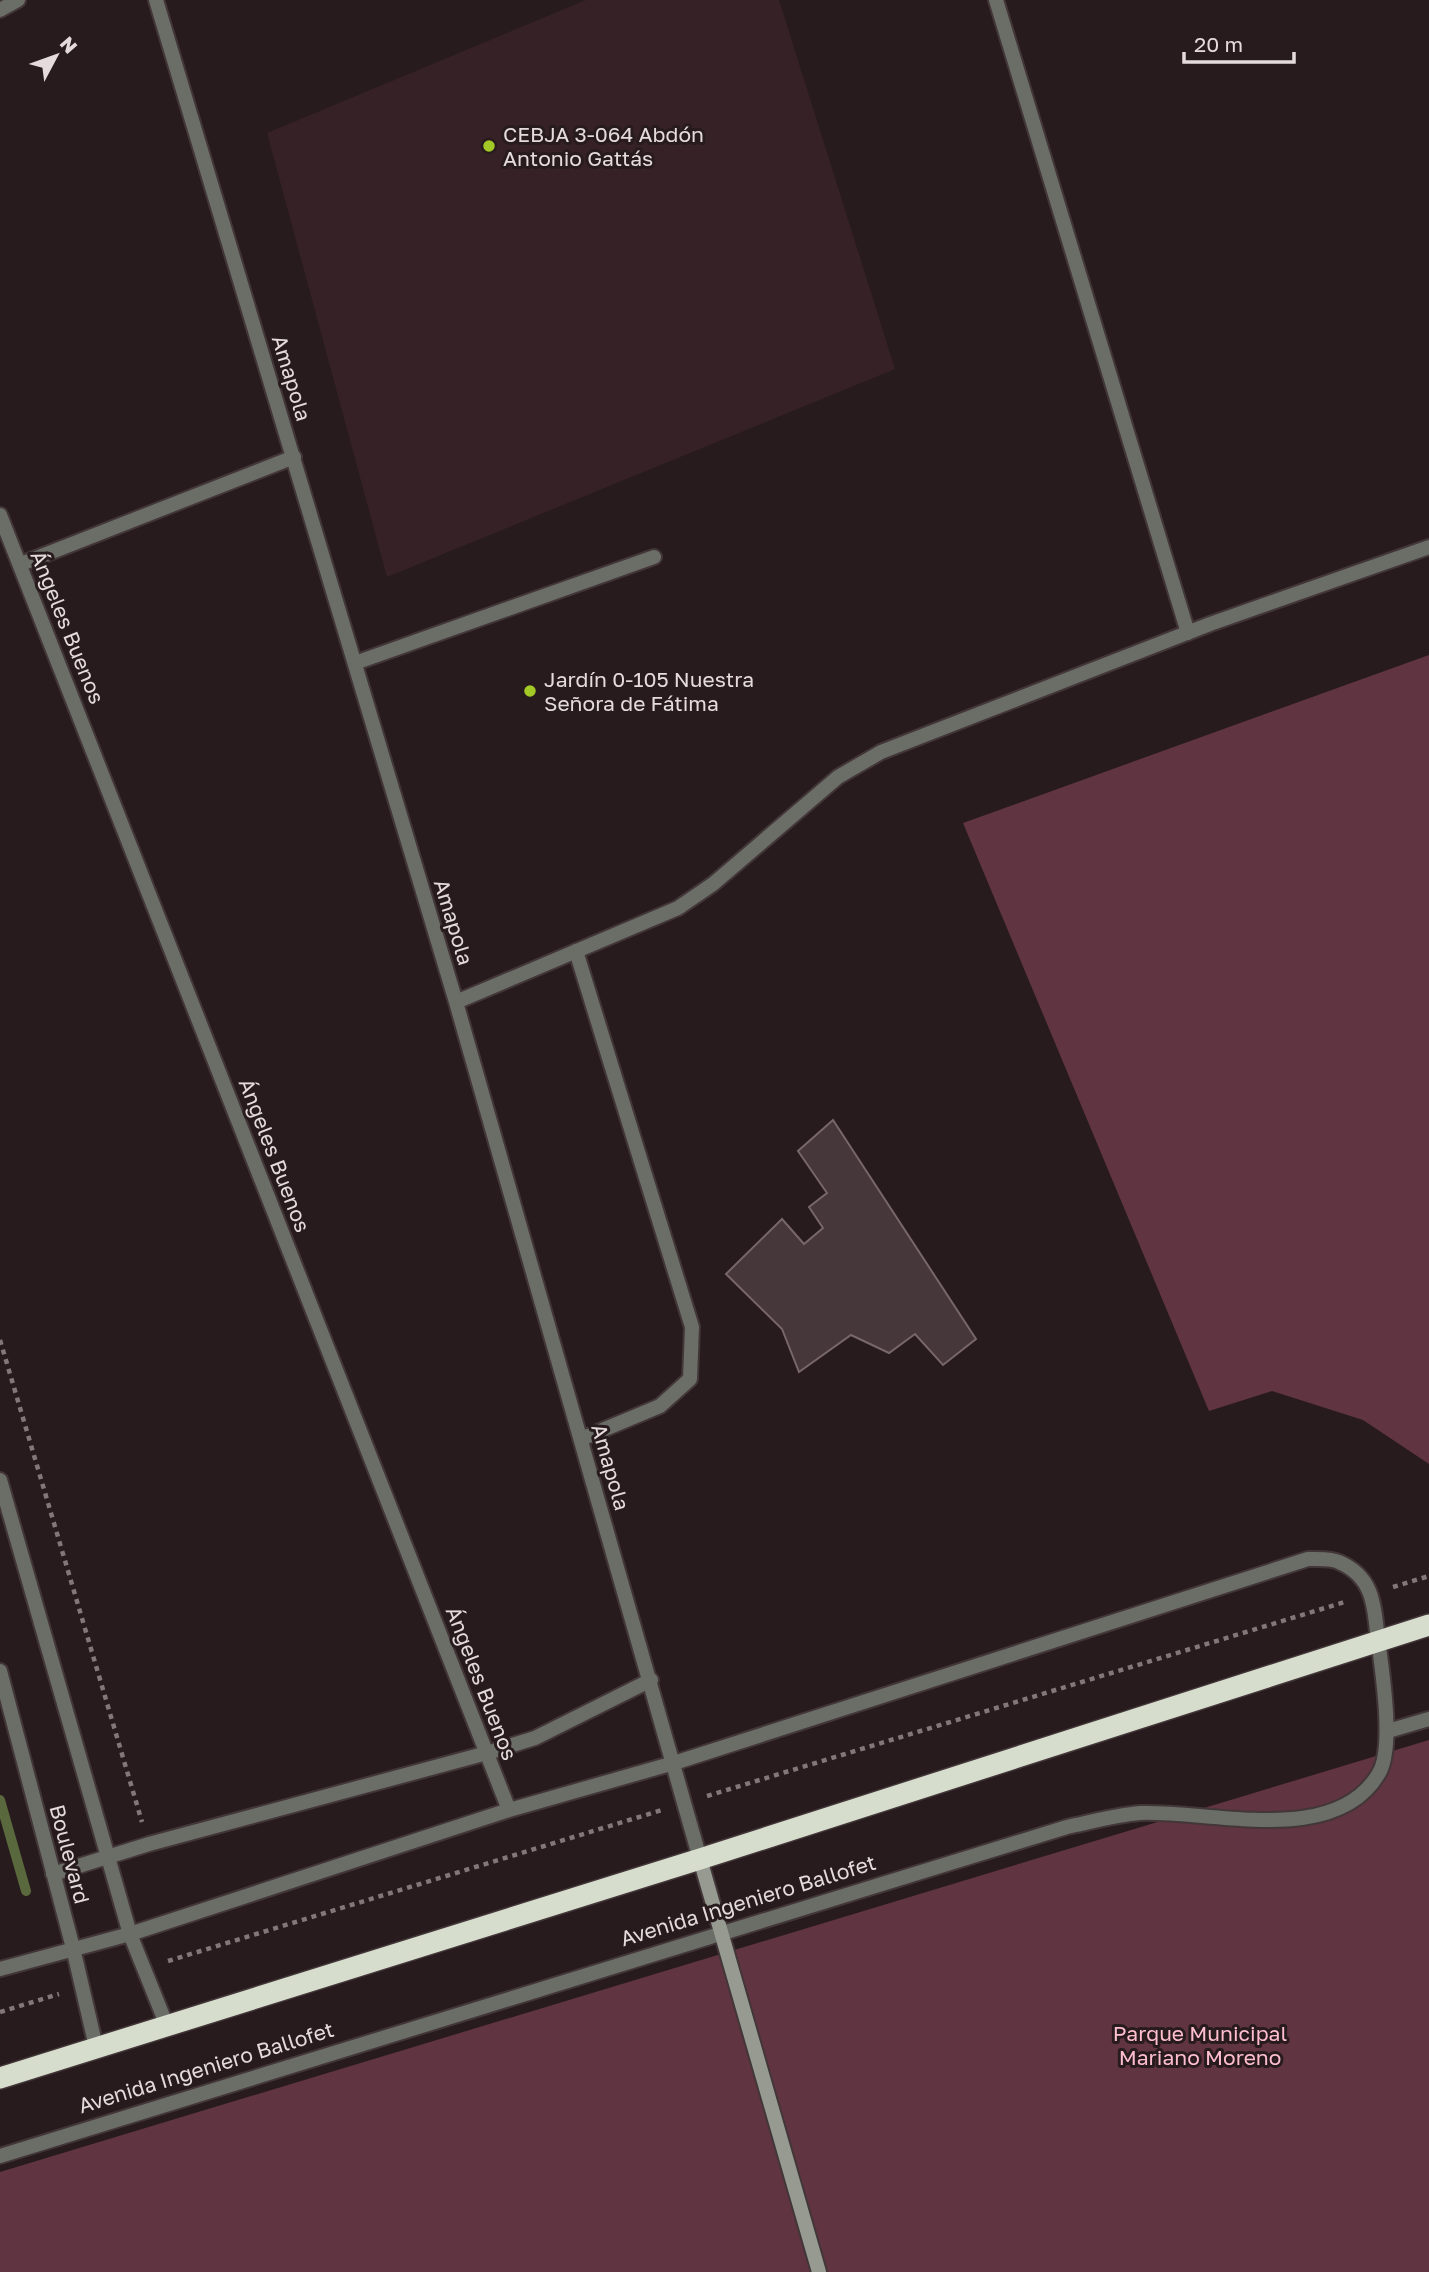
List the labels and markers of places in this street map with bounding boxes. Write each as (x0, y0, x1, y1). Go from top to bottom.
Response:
place label: CEBJA 3-064 Abdón Antonio Gattás (503, 121, 704, 171)
marker: CEBJA 3-064 Abdón Antonio Gattás (481, 138, 497, 154)
place label: Jardín 0-105 Nuestra Señora de Fátima (544, 666, 754, 716)
marker: Jardín 0-105 Nuestra Señora de Fátima (522, 683, 538, 699)

